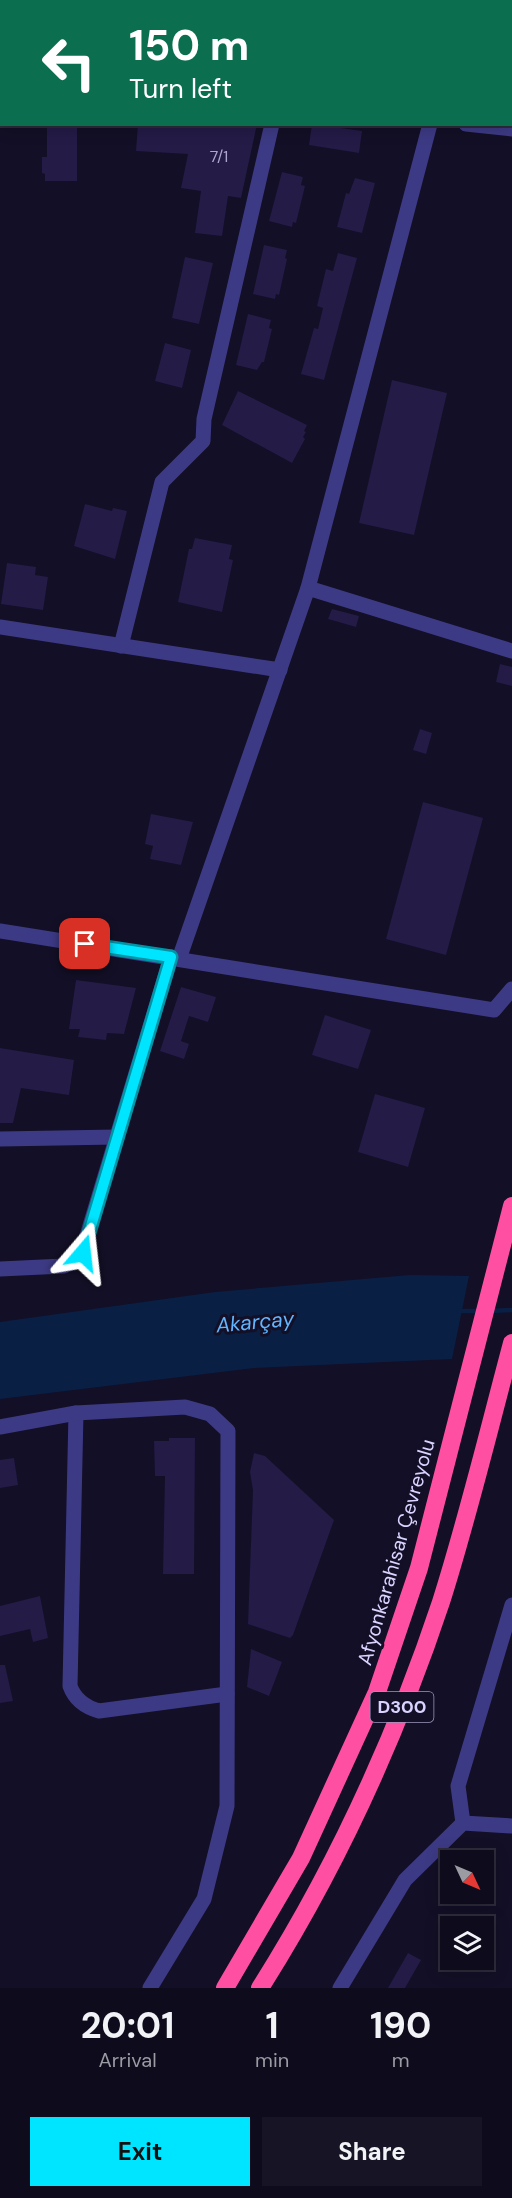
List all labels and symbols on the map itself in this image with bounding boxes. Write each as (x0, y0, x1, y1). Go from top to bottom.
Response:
house number: 7/1 (210, 146, 228, 167)
pin (59, 918, 110, 969)
position arrow (51, 1221, 115, 1285)
water label: Akarçay (214, 1305, 296, 1339)
street label: Afyonkarahisar Çevreyolu (351, 1436, 441, 1668)
road number: D300 (370, 1692, 434, 1722)
north arrow (440, 1850, 494, 1904)

